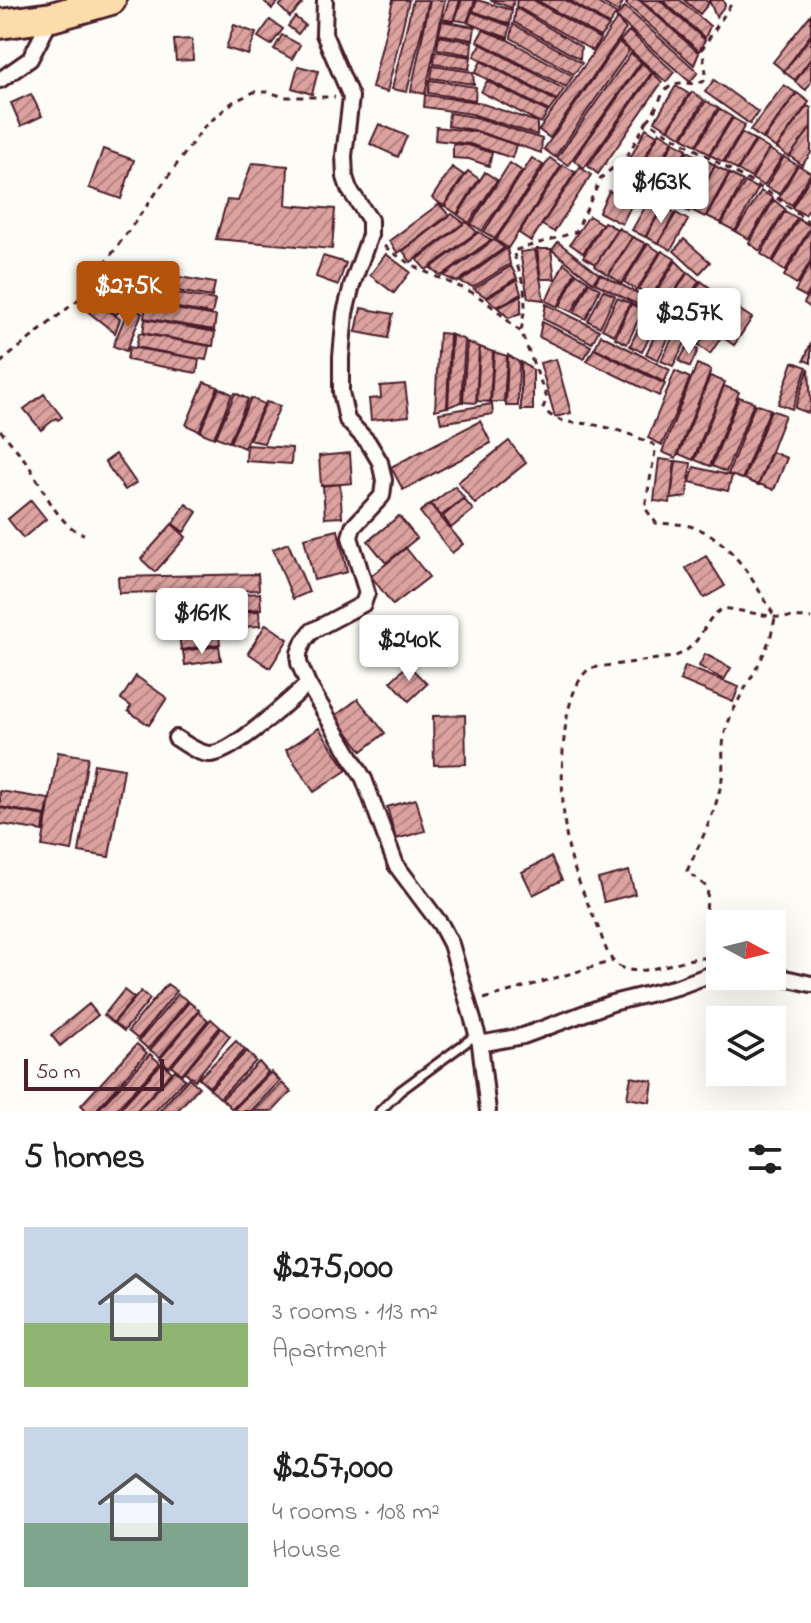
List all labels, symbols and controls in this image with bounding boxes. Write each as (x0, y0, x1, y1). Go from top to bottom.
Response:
pin: $163K (605, 157, 717, 225)
text: $163K (632, 164, 690, 202)
pin: $275K (72, 261, 184, 329)
text: $275K (95, 268, 161, 306)
pin: $257K (633, 288, 745, 356)
text: $257K (656, 295, 722, 333)
pin: $161K (146, 588, 258, 656)
text: $161K (174, 595, 230, 633)
pin: $240K (353, 615, 465, 683)
text: $240K (377, 622, 441, 660)
north arrow (706, 910, 786, 990)
map controls (706, 910, 786, 1086)
button: layers (706, 1006, 786, 1086)
scale bar (24, 1055, 164, 1091)
text: 50 m (36, 1057, 81, 1089)
text: 5 homes (24, 1134, 145, 1184)
icon: filters (743, 1137, 787, 1181)
text: $275,000 (272, 1244, 393, 1294)
icon: home (88, 1259, 184, 1355)
text: 3 rooms · 113 m² (272, 1294, 438, 1332)
text: Apartment (272, 1332, 386, 1370)
text: $257,000 (272, 1444, 393, 1494)
icon: home (88, 1459, 184, 1555)
text: 4 rooms · 108 m² (272, 1494, 440, 1532)
text: House (272, 1532, 340, 1570)

